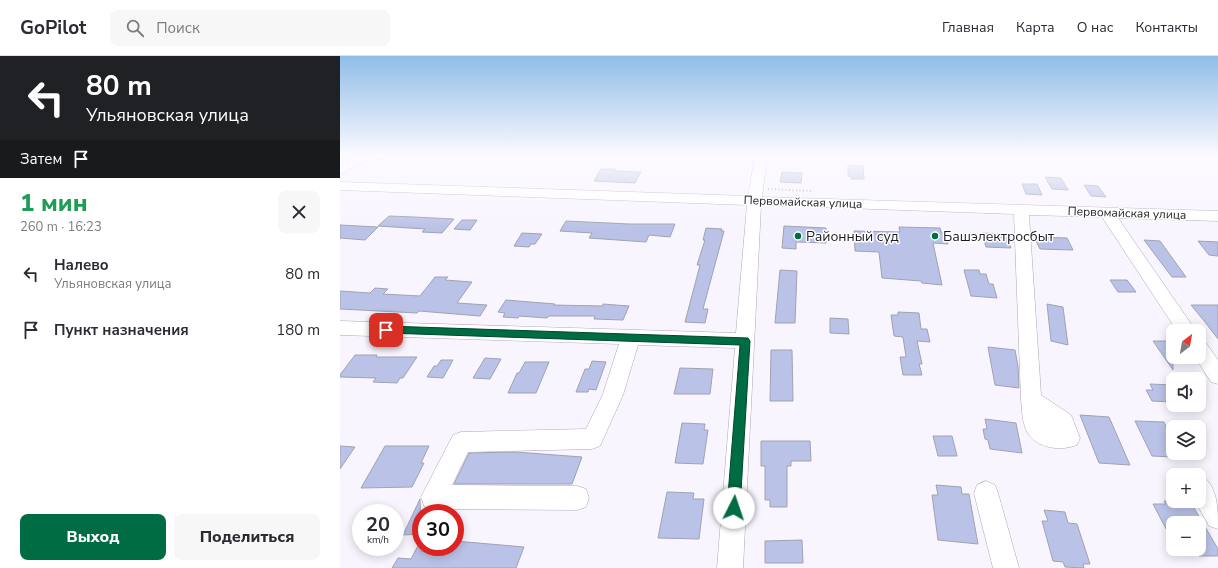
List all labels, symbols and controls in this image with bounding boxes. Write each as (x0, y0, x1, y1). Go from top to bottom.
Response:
search box (110, 10, 390, 46)
text: GoPilot (20, 15, 86, 41)
icon: search (124, 17, 146, 39)
text: Поиск (156, 18, 200, 38)
text: Главная (942, 18, 994, 37)
text: Карта (1016, 18, 1055, 37)
text: О нас (1077, 18, 1113, 37)
text: Контакты (1135, 18, 1198, 37)
text: 80 m (86, 67, 152, 105)
icon: left (20, 72, 72, 124)
text: Ульяновская улица (86, 103, 249, 127)
icon: arrive (70, 148, 92, 170)
text: Затем (20, 149, 62, 169)
text: 1 мин (20, 187, 88, 219)
button: close (278, 191, 320, 233)
street label: Первомайская улица (743, 192, 863, 212)
street label: Первомайская улица (1067, 203, 1187, 223)
text: 260 m · 16:23 (20, 218, 102, 236)
place label: Районный суд (806, 227, 899, 246)
place label: Башэлектросбыт (943, 227, 1055, 246)
marker: Районный суд (793, 231, 803, 241)
marker: Башэлектросбыт (930, 231, 940, 241)
text: Налево (54, 255, 109, 275)
icon: left (20, 263, 42, 285)
text: 80 m (285, 264, 320, 284)
text: Ульяновская улица (54, 275, 172, 293)
pin (369, 313, 403, 347)
icon: arrive (20, 319, 42, 341)
icon: arrive (375, 319, 397, 341)
text: Пункт назначения (54, 320, 189, 340)
text: 180 m (276, 320, 320, 340)
north arrow (1166, 324, 1206, 364)
map controls (1166, 324, 1206, 556)
button: sound (1166, 372, 1206, 412)
button: layers (1166, 420, 1206, 460)
button: + (1166, 468, 1206, 508)
position arrow (713, 487, 755, 529)
speed limit sign: 30 (412, 504, 464, 556)
text: 20 (366, 511, 390, 538)
button: Выход (20, 514, 166, 560)
button: Поделиться (174, 514, 320, 560)
button: − (1166, 516, 1206, 556)
text: km/h (367, 533, 389, 547)

